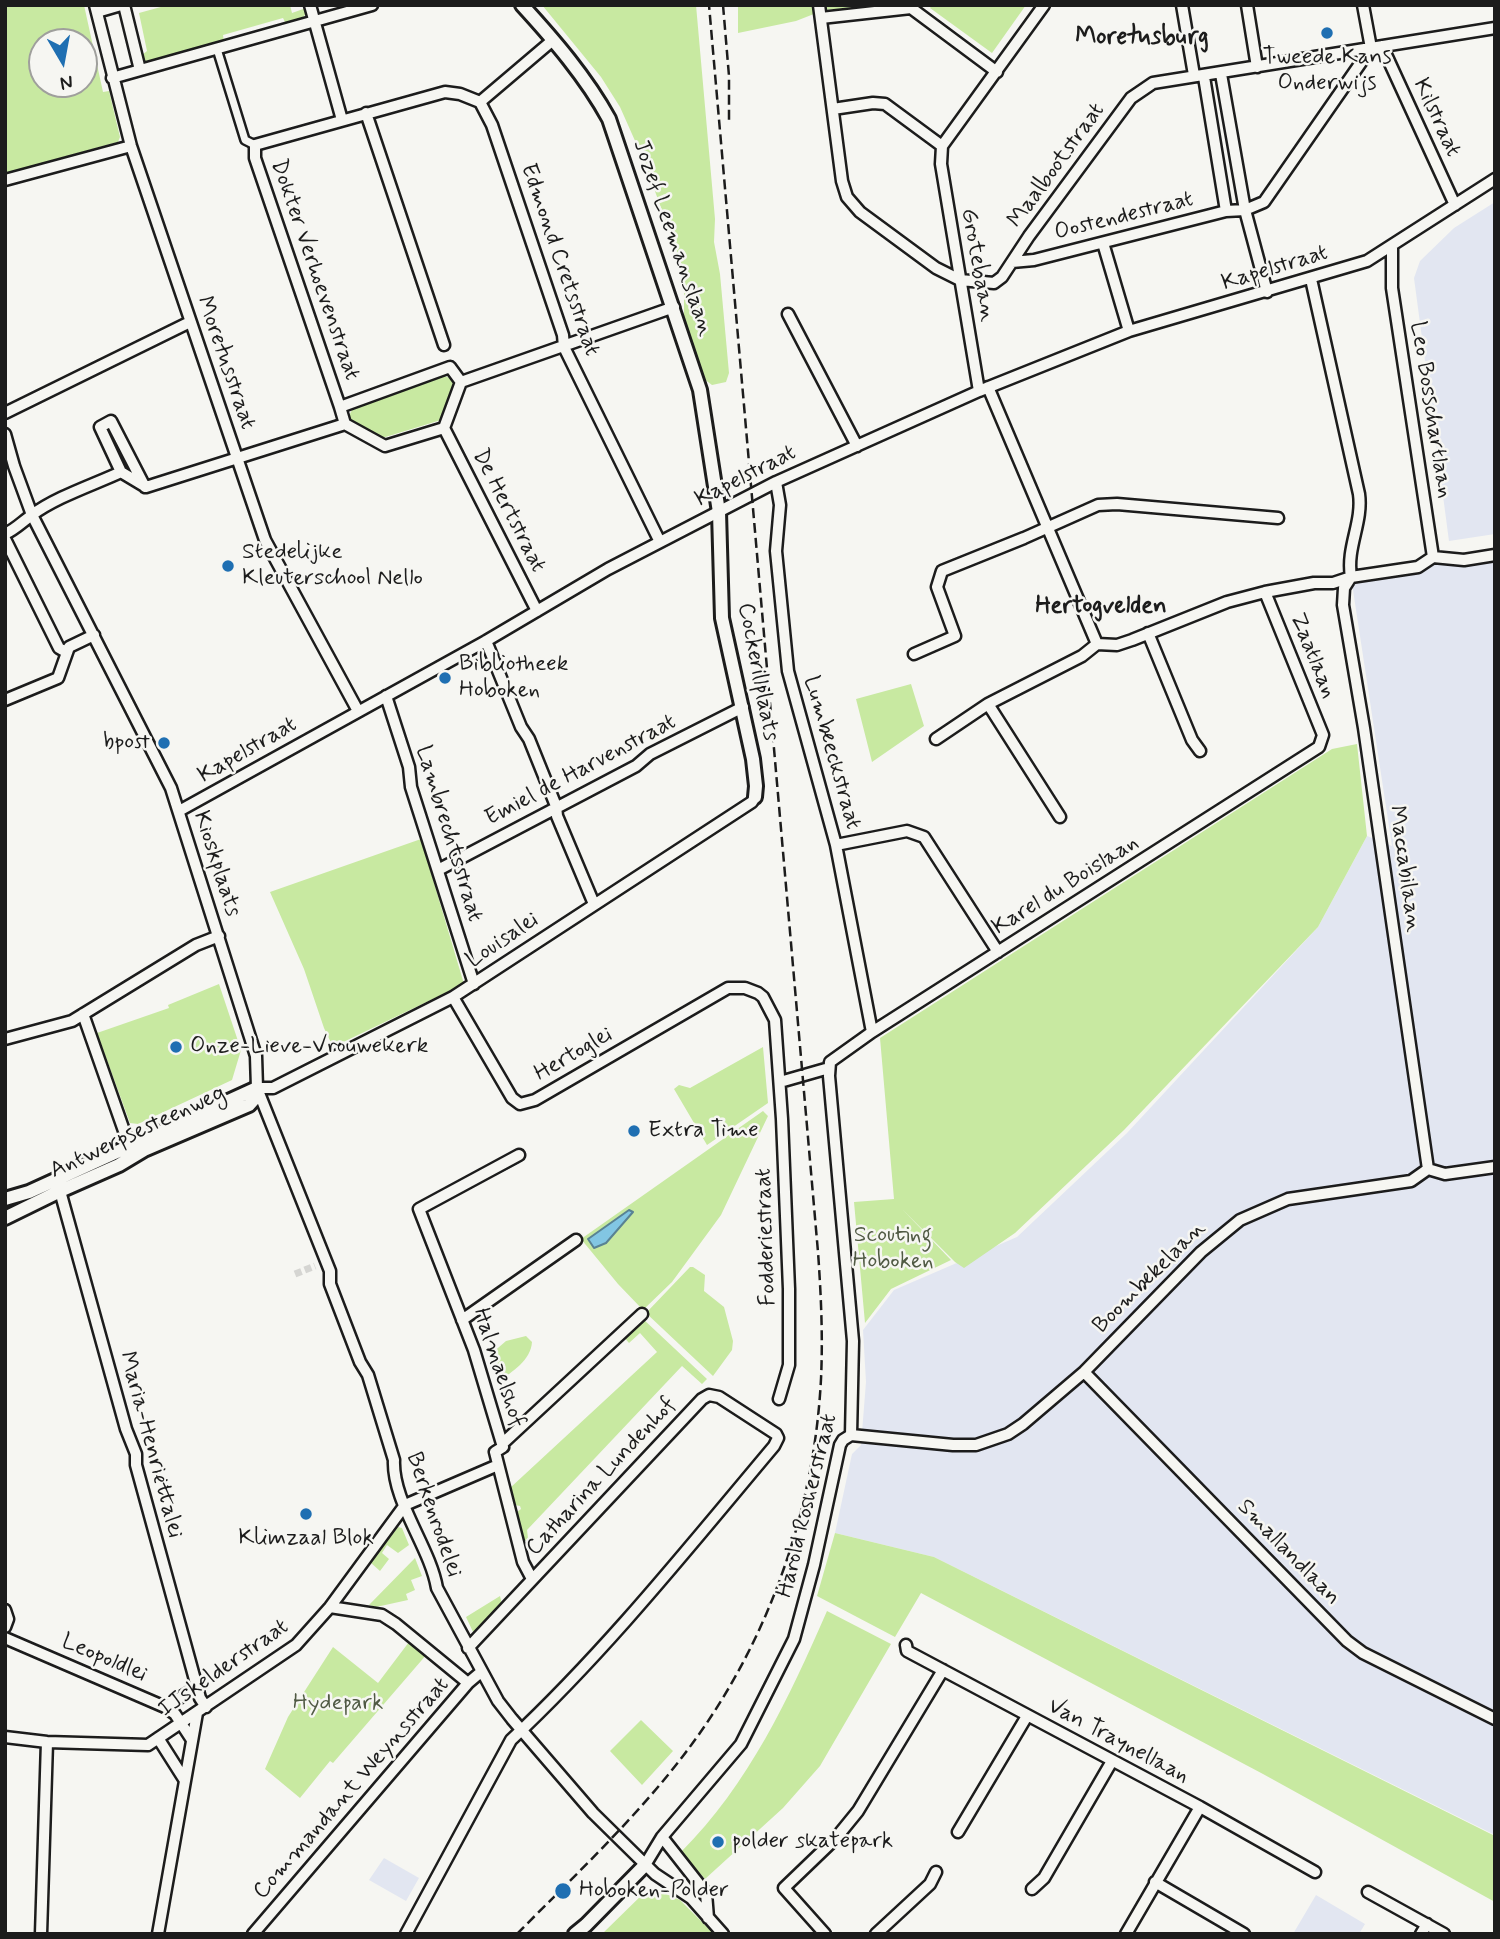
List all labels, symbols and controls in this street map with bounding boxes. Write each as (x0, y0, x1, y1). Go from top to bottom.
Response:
district label: Moretusburg (1075, 24, 1209, 52)
marker: Tweede Kans Onderwijs (1319, 25, 1335, 41)
north arrow (28, 28, 98, 98)
place label: Tweede Kans Onderwijs (1262, 44, 1392, 98)
text: N (58, 69, 75, 96)
street label: Kilstraat (1406, 74, 1466, 162)
street label: Maalbootstraat (1002, 98, 1112, 234)
street label: Jozef Leemanslaan (625, 136, 719, 340)
street label: Dokter Verhoevenstraat (263, 156, 365, 384)
street label: Edmond Cretsstraat (513, 160, 605, 360)
street label: Oostendestraat (1052, 186, 1196, 248)
street label: Grotebaan (953, 206, 1001, 324)
street label: Kapelstraat (1219, 240, 1331, 298)
street label: Moretusstraat (189, 293, 261, 433)
street label: Leo Bosschartlaan (1402, 320, 1458, 500)
street label: Kapelstraat (691, 440, 801, 514)
street label: De Hertstraat (465, 445, 551, 577)
place label: Stedelijke Kleuterschool Nello (242, 539, 423, 593)
marker: Stedelijke Kleuterschool Nello (220, 558, 236, 574)
district label: Hertogvelden (1035, 593, 1167, 621)
street label: Cockerillplaats (730, 601, 784, 743)
street label: Zaatlaan (1282, 609, 1342, 703)
place label: Bibliotheek Hoboken (459, 651, 568, 705)
marker: Bibliotheek Hoboken (437, 670, 453, 686)
street label: Lumbeeckstraat (796, 673, 866, 833)
street label: Emiel de Harvenstraat (481, 709, 681, 833)
street label: Kapelstraat (194, 712, 302, 790)
place label: bpost (103, 729, 150, 757)
marker: bpost (156, 735, 172, 751)
street label: Lambrechtsstraat (408, 743, 488, 925)
street label: Maccabilaan (1381, 804, 1427, 934)
street label: Kioskplaats (186, 808, 246, 920)
street label: Karel du Boislaan (988, 830, 1144, 942)
street label: Louisalei (462, 907, 544, 975)
street label: Hertoglei (530, 1022, 618, 1088)
place label: Onze-Lieve-Vrouwekerk (190, 1033, 428, 1061)
marker: Onze-Lieve-Vrouwekerk (168, 1039, 184, 1055)
street label: Antwerpsesteenweg (46, 1080, 230, 1186)
place label: Extra Time (648, 1117, 759, 1145)
marker: Extra Time (626, 1123, 642, 1139)
street label: Fodderiestraat (751, 1168, 783, 1306)
street label: Boombekelaan (1088, 1216, 1212, 1340)
park label: Scouting Hoboken (852, 1222, 934, 1276)
street label: Halmaelshof (466, 1305, 530, 1431)
street label: Maria-Henriëttalei (112, 1349, 188, 1541)
street label: Catharina Lundenhof (521, 1392, 683, 1562)
street label: Harold Rosherstraat (772, 1411, 844, 1601)
street label: Berkenrodelei (399, 1449, 467, 1581)
street label: Smallandlaan (1230, 1494, 1346, 1612)
marker: Klimzaal Blok (298, 1506, 314, 1522)
place label: Klimzaal Blok (238, 1525, 374, 1553)
street label: IJskelderstraat (154, 1614, 294, 1724)
street label: Leopoldlei (57, 1629, 151, 1689)
street label: Commandant Weynsstraat (248, 1672, 456, 1906)
park label: Hydepark (293, 1690, 383, 1718)
street label: Van Traynellaan (1042, 1693, 1194, 1791)
place label: polder skatepark (732, 1828, 893, 1856)
marker: polder skatepark (710, 1834, 726, 1850)
place label: Hoboken-Polder (579, 1877, 729, 1905)
marker: Hoboken-Polder (553, 1881, 573, 1901)

